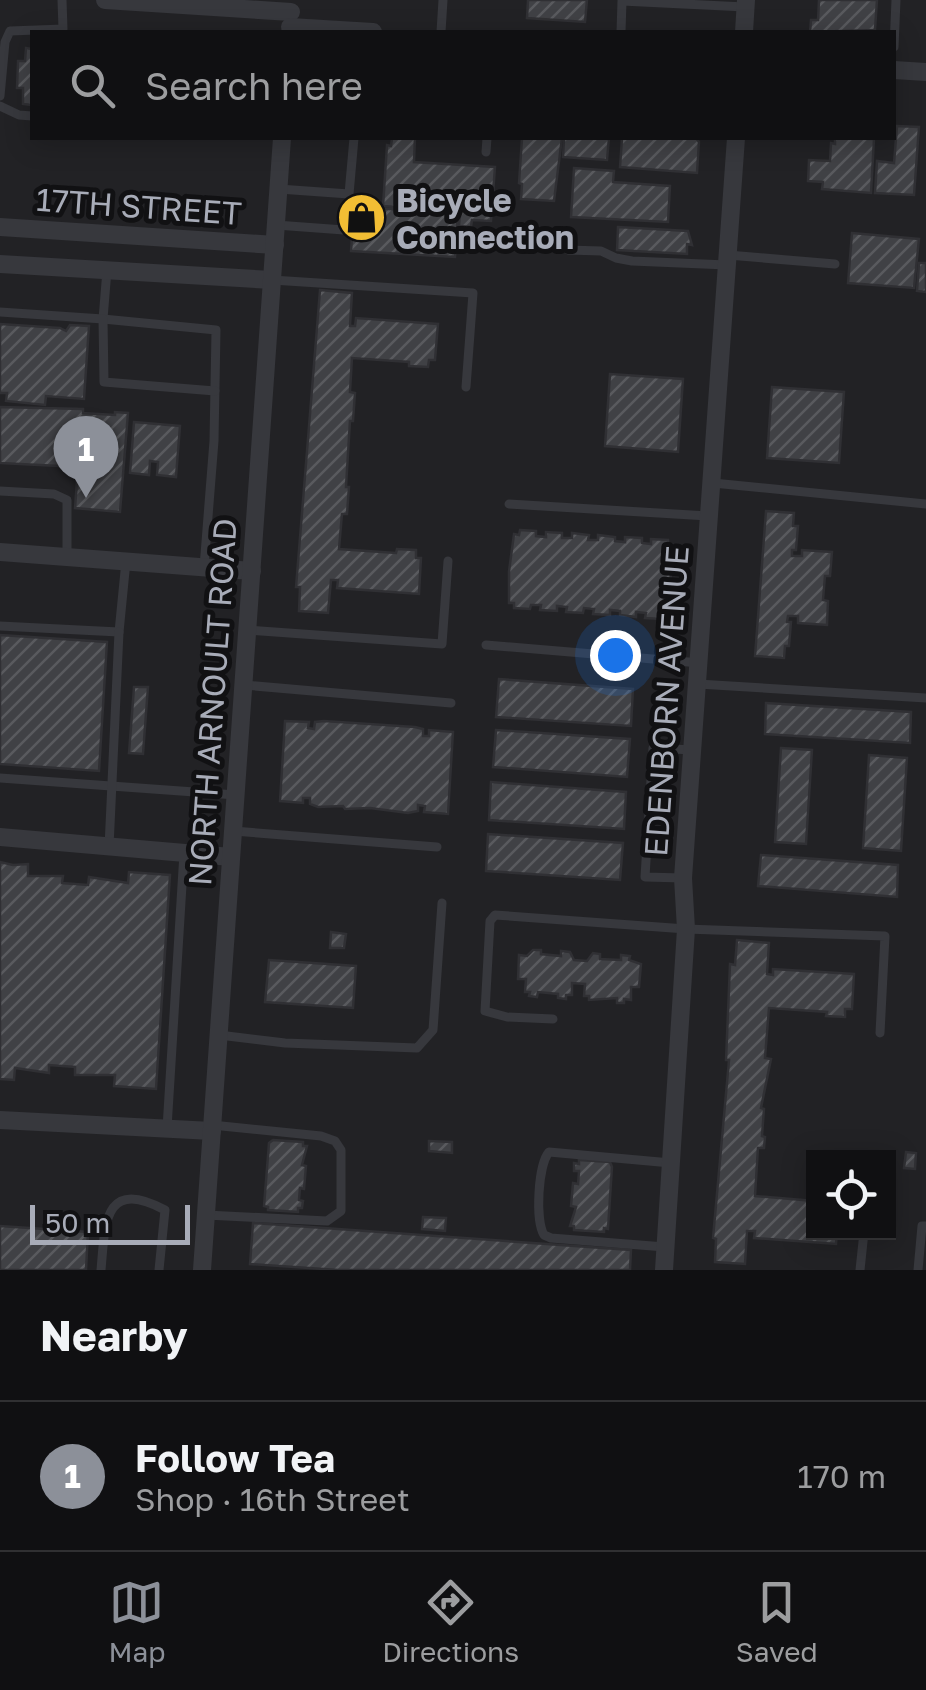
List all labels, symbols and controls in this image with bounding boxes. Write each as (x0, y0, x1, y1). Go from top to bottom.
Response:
search box (30, 30, 896, 140)
icon: search (65, 58, 120, 113)
text: Search here (145, 63, 363, 108)
street label: 17TH STREET (35, 180, 243, 232)
place label: Bicycle Connection (396, 181, 574, 256)
shop icon: Bicycle Connection (335, 192, 387, 244)
pin: 1 (54, 416, 118, 498)
street label: NORTH ARNOULT ROAD (180, 517, 244, 887)
street label: EDENBORN AVENUE (636, 544, 696, 858)
your location (590, 630, 641, 681)
map controls (806, 1150, 896, 1240)
button: locate (806, 1150, 896, 1240)
scale bar (30, 1200, 190, 1244)
text: 50 m (45, 1206, 110, 1239)
text: Nearby (40, 1310, 188, 1360)
text: Follow Tea (135, 1435, 335, 1480)
text: 1 (64, 1457, 81, 1495)
text: 170 m (797, 1457, 886, 1495)
text: Shop · 16th Street (135, 1480, 410, 1518)
tab: Map (108, 1575, 166, 1668)
tab: Directions (382, 1575, 519, 1668)
tab: Saved (736, 1575, 818, 1668)

